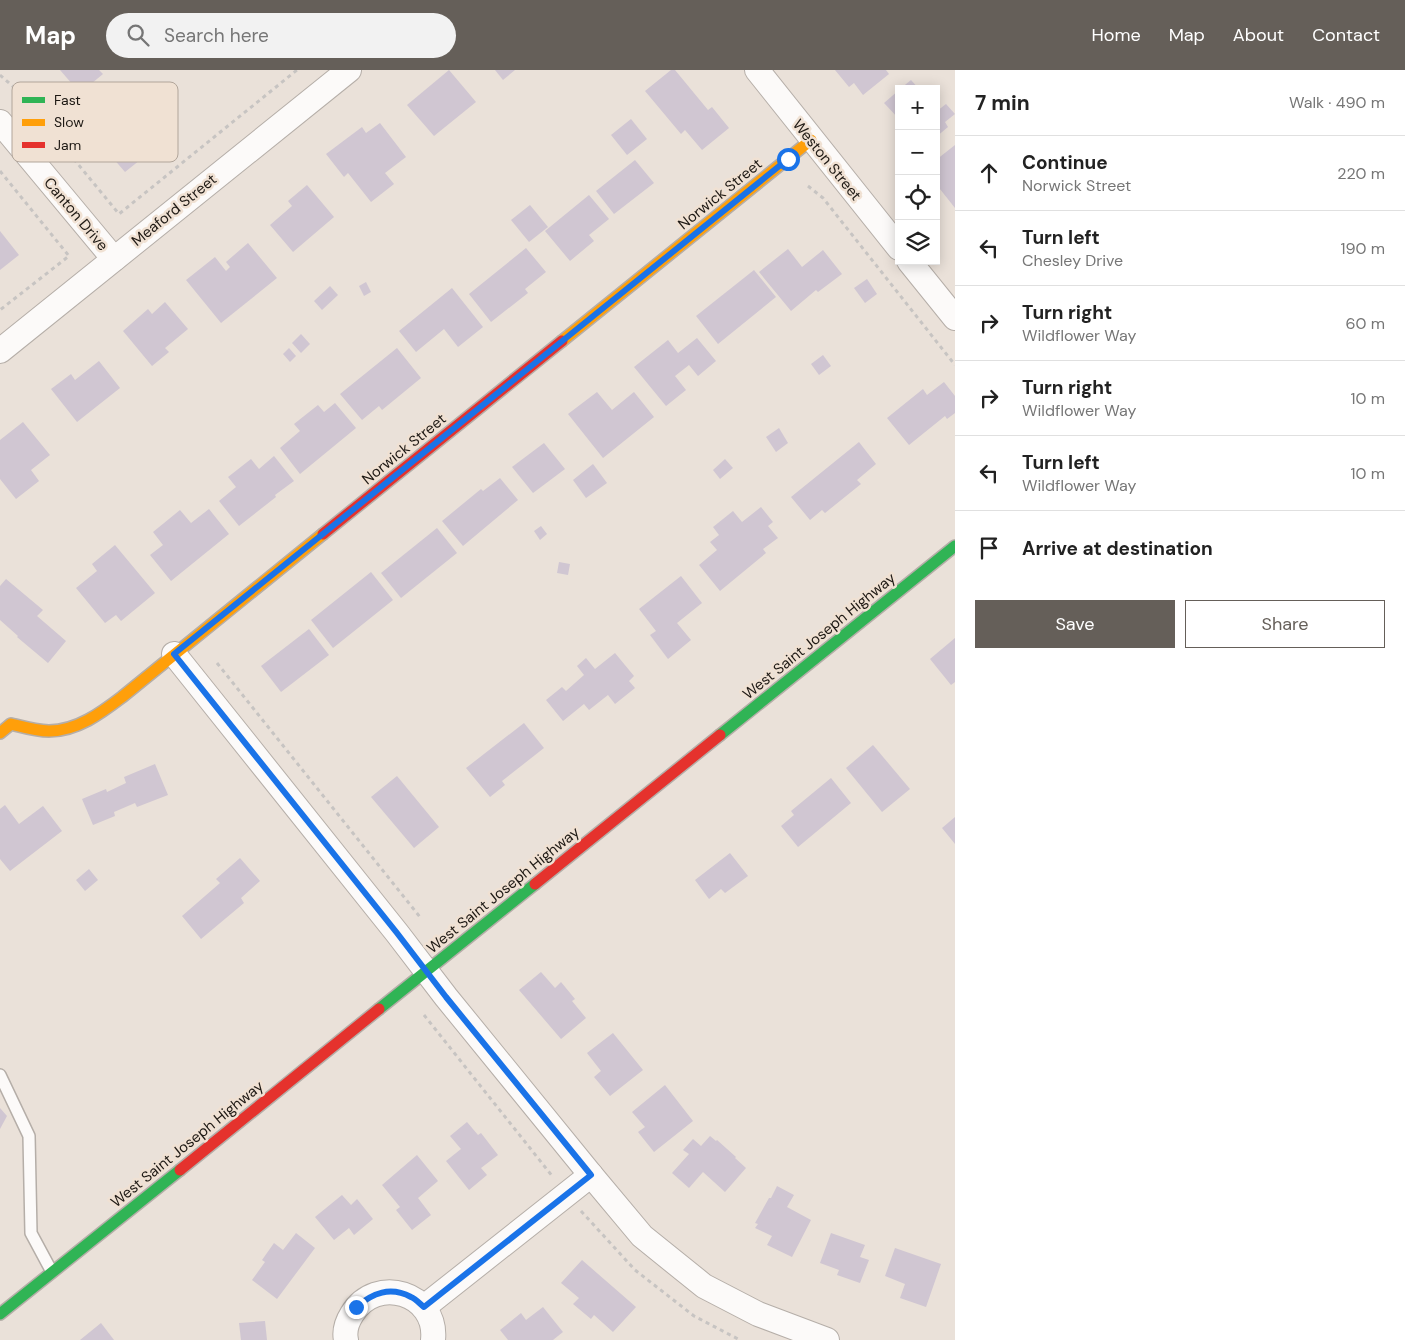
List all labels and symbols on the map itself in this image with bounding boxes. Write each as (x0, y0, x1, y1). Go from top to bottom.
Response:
legend (12, 82, 178, 162)
text: Fast (54, 91, 81, 109)
text: Slow (54, 113, 84, 131)
street label: Weston Street (788, 115, 866, 205)
text: Jam (54, 136, 81, 154)
route start (777, 148, 800, 171)
street label: Norwick Street (674, 154, 766, 234)
street label: Meaford Street (127, 169, 221, 251)
street label: Canton Drive (39, 173, 113, 255)
street label: Norwick Street (358, 409, 450, 489)
street label: West Saint Joseph Highway (738, 568, 900, 704)
street label: West Saint Joseph Highway (422, 822, 584, 958)
street label: West Saint Joseph Highway (106, 1076, 268, 1212)
route end (345, 1296, 368, 1319)

